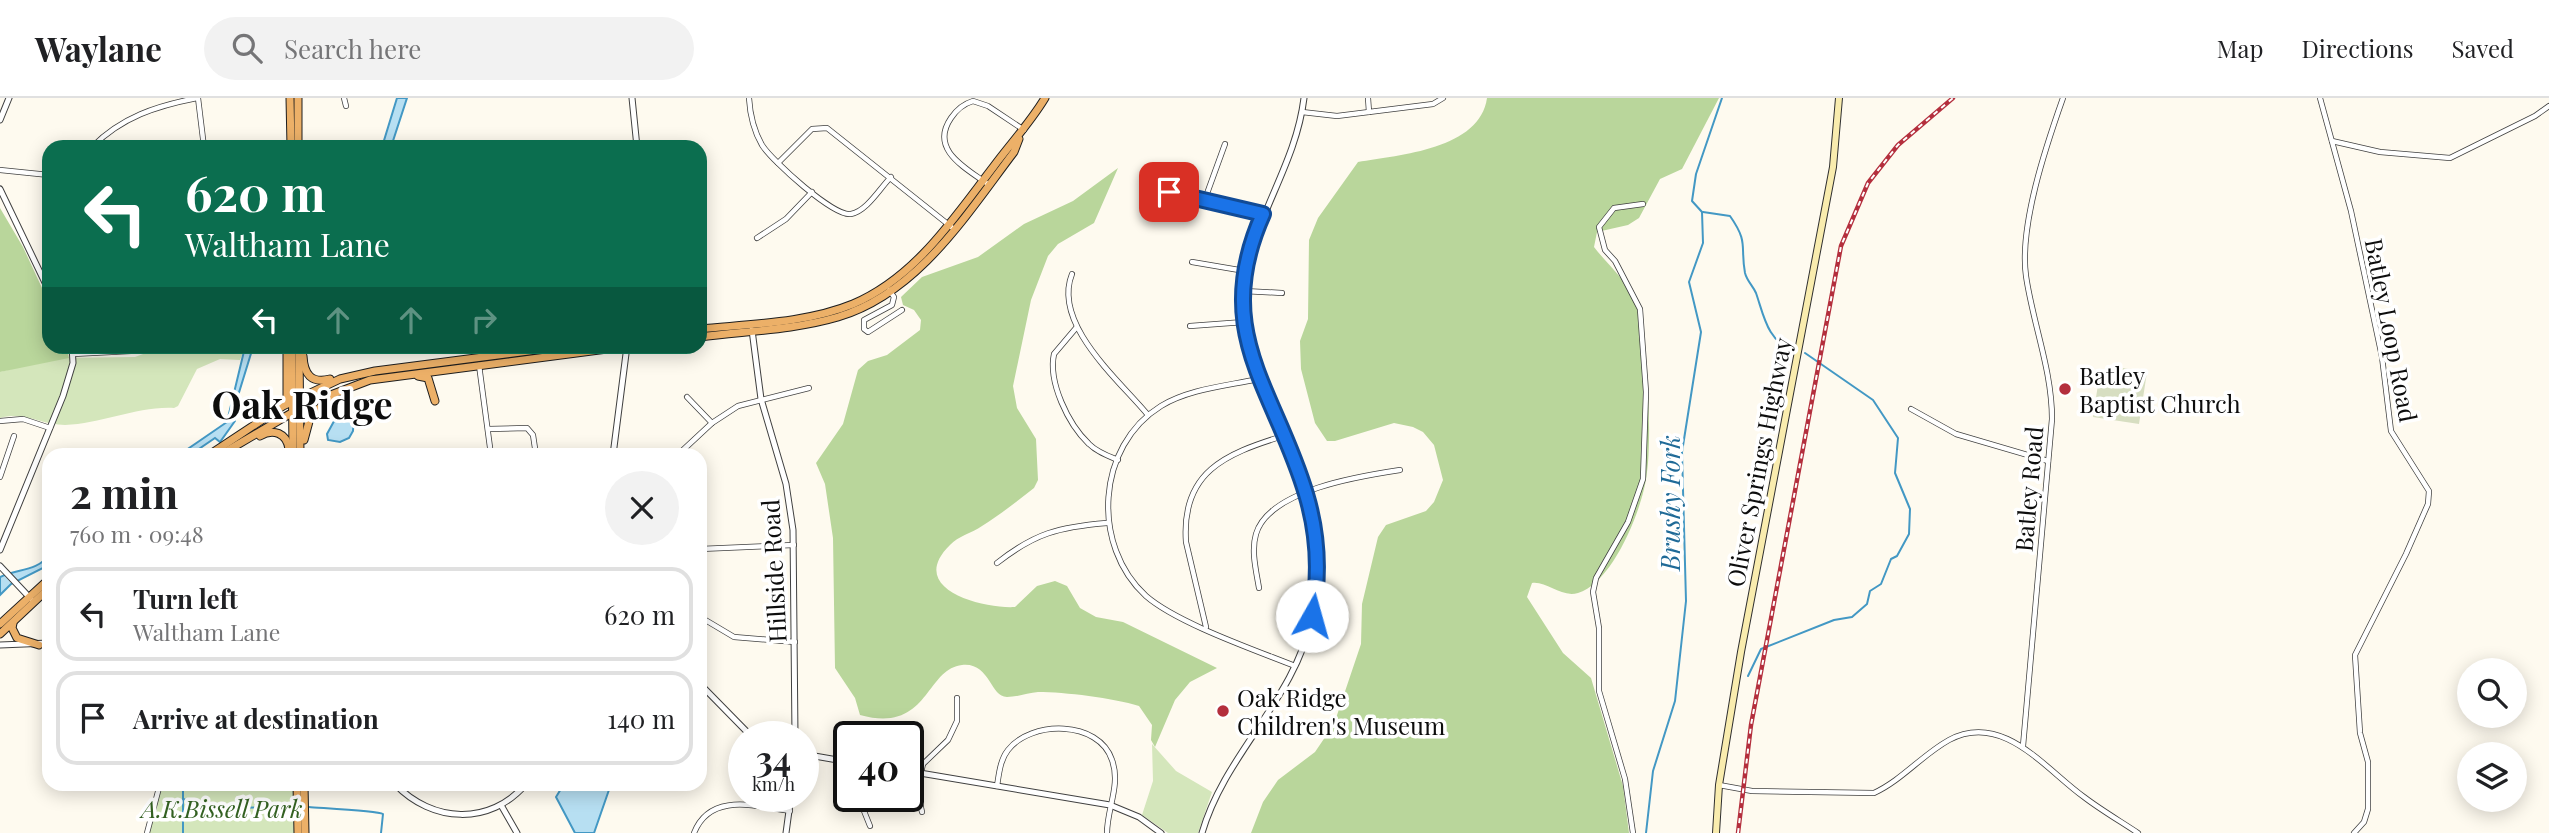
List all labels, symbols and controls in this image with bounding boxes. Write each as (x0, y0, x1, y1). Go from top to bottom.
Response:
search box (204, 17, 694, 80)
text: Waylane (35, 26, 162, 70)
icon: search (228, 29, 266, 67)
text: Search here (284, 31, 421, 66)
text: Map (2217, 32, 2263, 64)
text: Directions (2301, 32, 2414, 64)
text: Saved (2452, 32, 2514, 64)
text: 620 m (185, 159, 325, 224)
pin (1139, 162, 1199, 222)
icon: left (70, 168, 161, 259)
icon: arrive (1150, 173, 1188, 211)
text: Waltham Lane (185, 222, 390, 265)
street label: Batley Loop Road (2359, 236, 2425, 425)
icon: left (246, 301, 284, 339)
icon: ahead (319, 301, 357, 339)
icon: ahead (392, 301, 430, 339)
icon: right (465, 301, 503, 339)
street label: Oliver Springs Highway (1718, 335, 1798, 589)
place label: Batley Baptist Church (2079, 359, 2241, 419)
district label: Oak Ridge (211, 378, 393, 429)
marker: Batley Baptist Church (2057, 381, 2073, 397)
street label: Batley Road (2007, 425, 2049, 553)
water label: Brushy Fork (1652, 435, 1687, 572)
text: 2 min (70, 464, 178, 520)
button: close (605, 471, 679, 545)
street label: Hillside Road (753, 499, 793, 643)
text: 760 m · 09:48 (70, 518, 204, 549)
position arrow (1275, 579, 1349, 653)
text: Turn left (133, 581, 238, 616)
icon: left (74, 595, 112, 633)
text: 620 m (604, 597, 675, 632)
text: Waltham Lane (133, 616, 280, 647)
map controls (2457, 658, 2527, 812)
button: search (2457, 658, 2527, 728)
place label: Oak Ridge Children's Museum (1237, 681, 1445, 741)
icon: arrive (74, 699, 112, 737)
text: Arrive at destination (133, 701, 379, 736)
text: 140 m (607, 701, 675, 736)
marker: Oak Ridge Children's Museum (1215, 703, 1231, 719)
speed limit sign: 40 (833, 721, 924, 812)
text: 34 (756, 734, 791, 781)
button: layers (2457, 742, 2527, 812)
text: km/h (752, 772, 795, 796)
park label: A.K.Bissell Park (138, 792, 303, 824)

